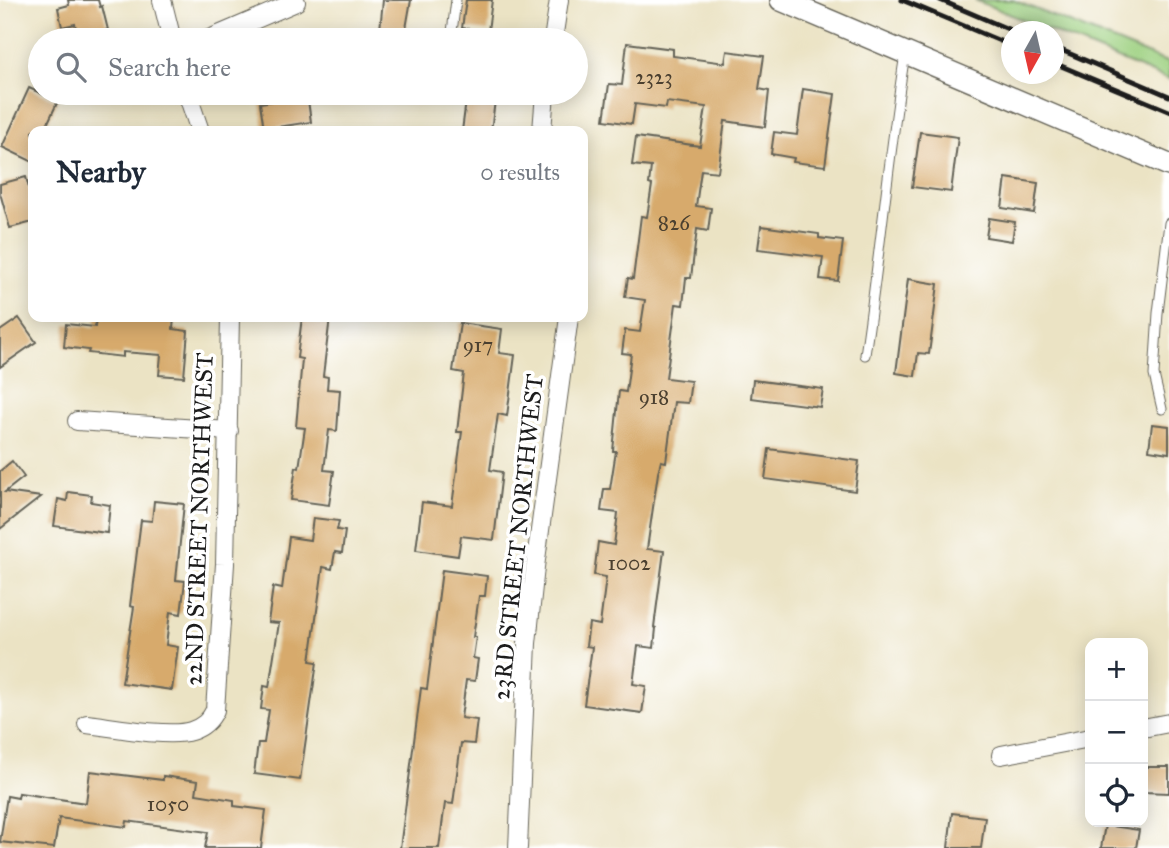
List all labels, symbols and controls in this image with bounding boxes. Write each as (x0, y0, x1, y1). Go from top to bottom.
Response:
north arrow (1001, 21, 1064, 84)
search box (28, 28, 588, 105)
icon: search (52, 48, 90, 86)
text: Search here (108, 51, 231, 83)
house number: 2323 (635, 64, 673, 90)
text: Nearby (56, 154, 146, 190)
text: 0 results (480, 158, 560, 186)
house number: 826 (658, 210, 691, 236)
house number: 917 (463, 332, 493, 358)
street label: 22ND STREET NORTHWEST (178, 352, 220, 686)
street label: 23RD STREET NORTHWEST (486, 372, 550, 702)
house number: 918 (639, 384, 669, 410)
house number: 1002 (607, 550, 651, 576)
map controls (1085, 638, 1148, 827)
button: + (1085, 638, 1148, 701)
button: − (1085, 701, 1148, 764)
button: locate (1085, 764, 1148, 827)
house number: 1050 (147, 791, 189, 817)

